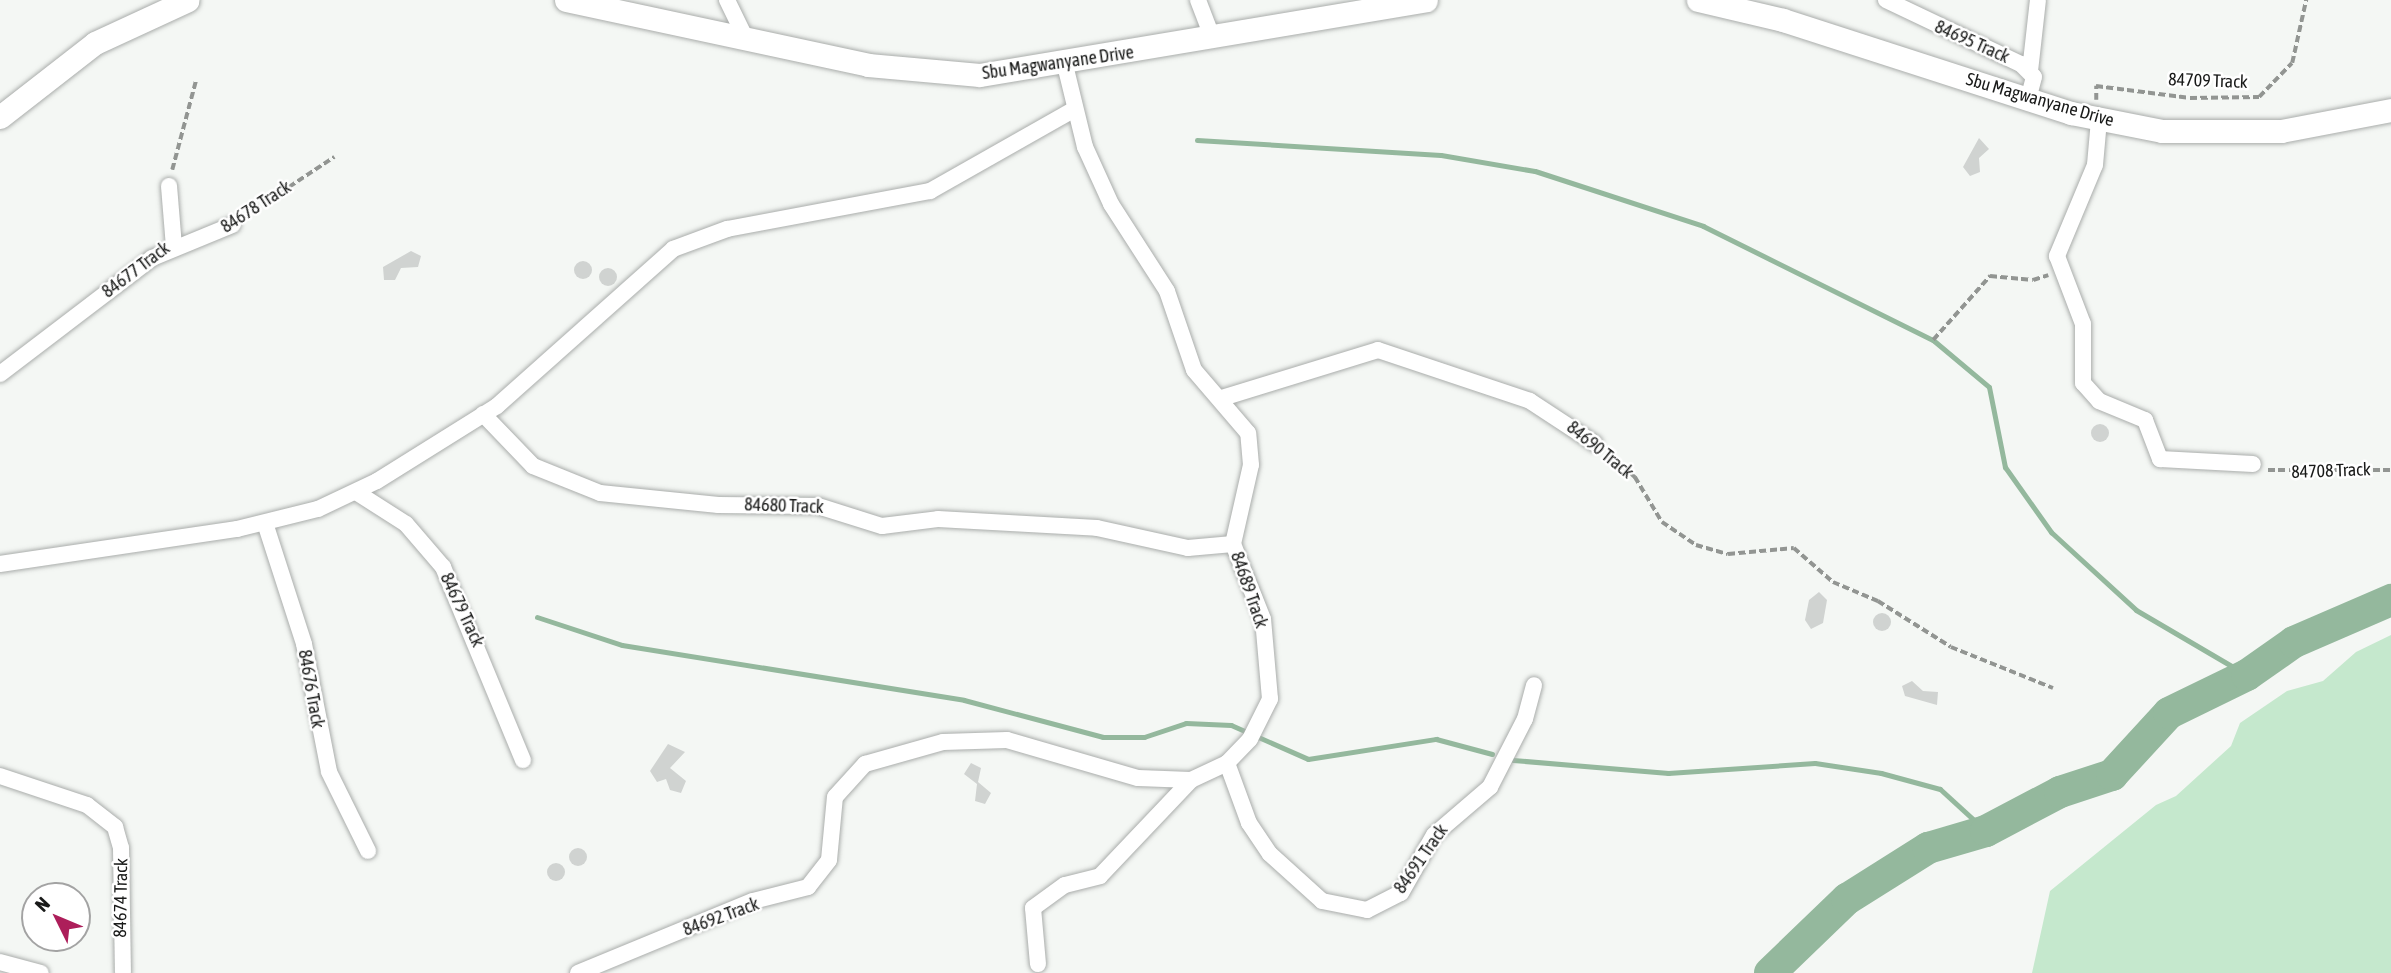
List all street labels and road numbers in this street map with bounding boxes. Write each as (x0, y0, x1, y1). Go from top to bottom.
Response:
street label: 84695 Track (1931, 16, 2013, 68)
street label: Sbu Magwanyane Drive (981, 42, 1135, 84)
street label: Sbu Magwanyane Drive (1963, 69, 2117, 131)
street label: 84709 Track (2168, 69, 2248, 93)
street label: 84678 Track (217, 176, 295, 238)
street label: 84677 Track (98, 237, 174, 303)
street label: 84690 Track (1562, 417, 1638, 483)
street label: 84708 Track (2291, 459, 2371, 483)
street label: 84680 Track (744, 494, 824, 518)
street label: 84689 Track (1226, 549, 1272, 631)
street label: 84679 Track (435, 569, 489, 651)
street label: 84676 Track (293, 648, 329, 730)
street label: 84691 Track (1389, 820, 1453, 898)
street label: 84674 Track (110, 858, 132, 938)
street label: 84692 Track (680, 893, 762, 941)

